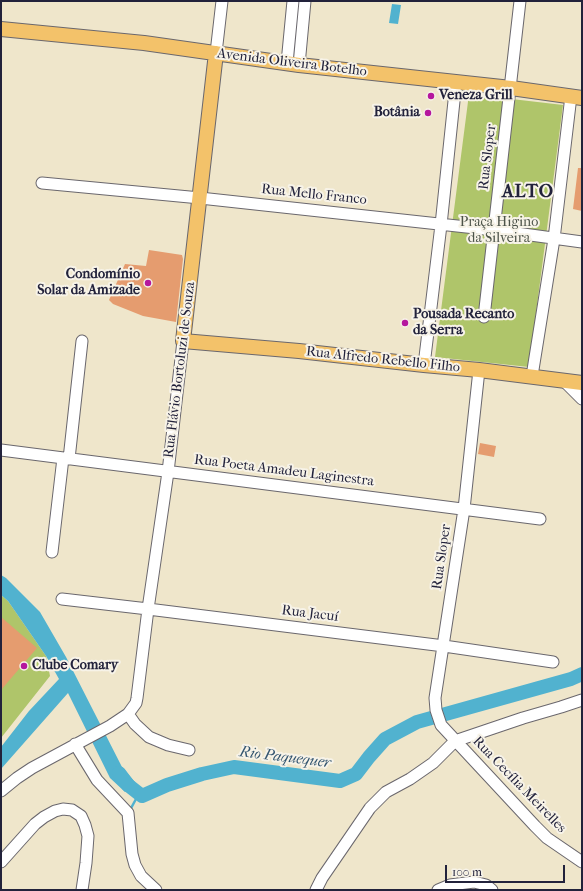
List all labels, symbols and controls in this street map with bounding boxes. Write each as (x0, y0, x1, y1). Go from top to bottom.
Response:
street label: Avenida Oliveira Botelho (216, 45, 368, 81)
place label: Veneza Grill (439, 88, 513, 104)
marker: Veneza Grill (426, 91, 436, 101)
place label: Botânia (374, 105, 420, 121)
marker: Botânia (423, 108, 433, 118)
street label: Rua Sloper (476, 123, 500, 191)
street label: Rua Mello Franco (260, 181, 368, 209)
district label: ALTO (502, 182, 554, 204)
park label: Praça Higino da Silveira (460, 215, 538, 248)
place label: Condomínio Solar da Amizade (37, 267, 140, 300)
marker: Condomínio Solar da Amizade (143, 278, 153, 288)
street label: Rua Flávio Bortoluzi de Souza (161, 281, 199, 459)
place label: Pousada Recanto da Serra (413, 307, 514, 340)
marker: Pousada Recanto da Serra (400, 318, 410, 328)
street label: Rua Alfredo Rebello Filho (305, 344, 461, 376)
street label: Rua Poeta Amadeu Laginestra (193, 452, 375, 490)
street label: Rua Sloper (429, 523, 455, 591)
street label: Rua Jacuí (281, 602, 339, 626)
place label: Clube Comary (32, 658, 118, 674)
marker: Clube Comary (19, 661, 29, 671)
street label: Rua Cecília Meirelles (469, 733, 569, 837)
water label: Rio Paquequer (238, 743, 332, 773)
scale bar (447, 857, 567, 883)
text: 100 m (452, 865, 482, 879)

